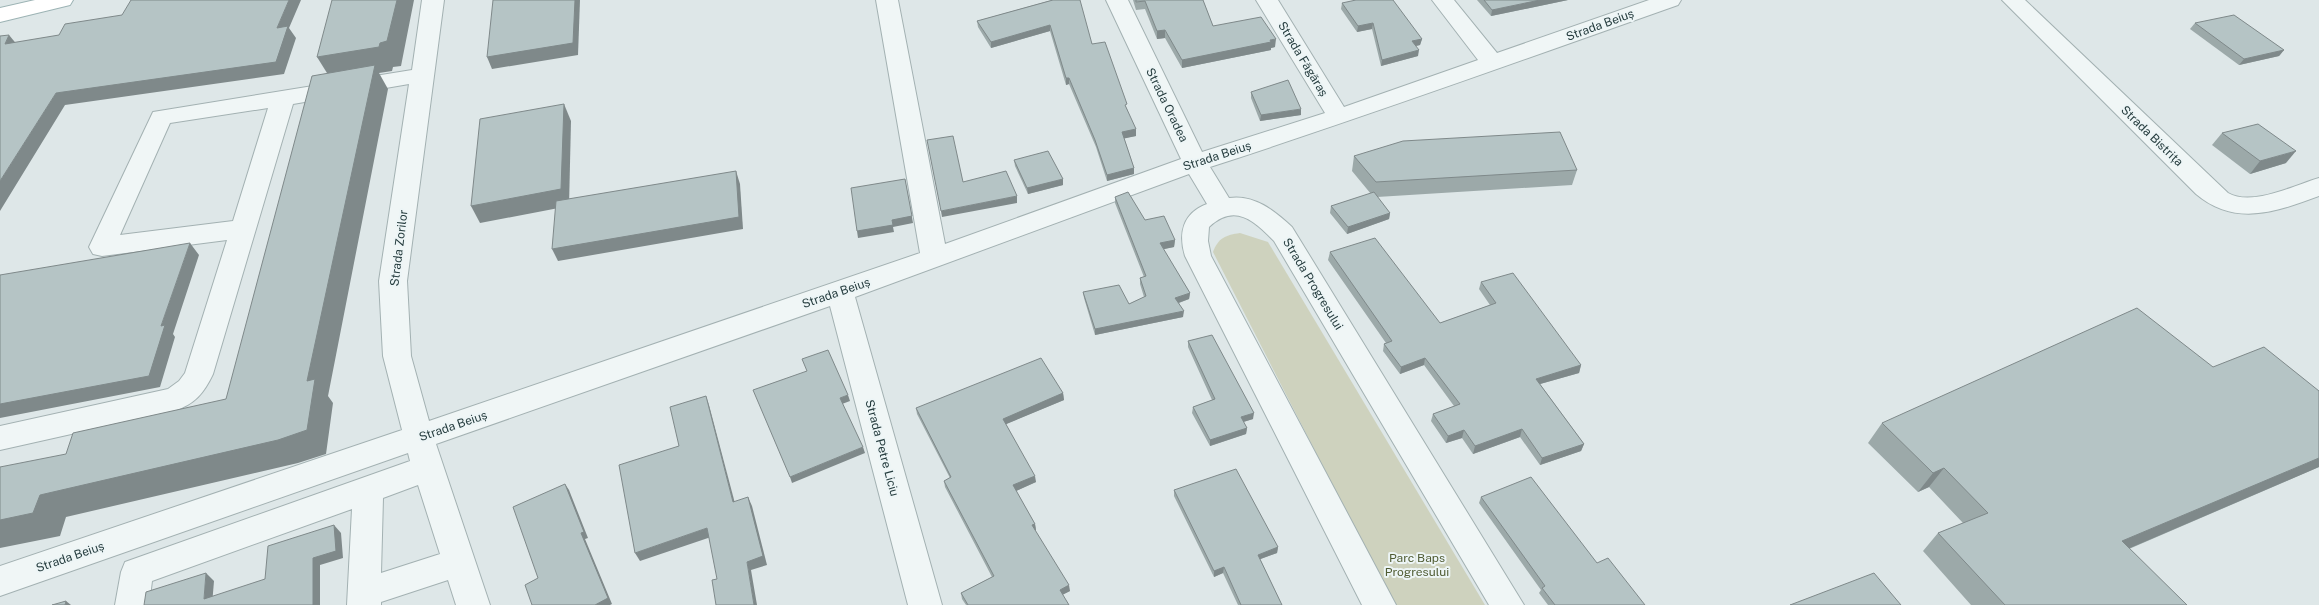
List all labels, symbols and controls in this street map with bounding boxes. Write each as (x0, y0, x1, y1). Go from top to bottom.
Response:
street label: Strada Beiuș (1564, 6, 1636, 44)
street label: Strada Făgăraș (1275, 19, 1331, 99)
street label: Strada Oradea (1143, 66, 1191, 144)
street label: Strada Bistrița (2118, 103, 2186, 169)
street label: Strada Beiuș (1181, 138, 1253, 174)
street label: Strada Zorilor (387, 209, 411, 287)
street label: Strada Progresului (1280, 236, 1346, 332)
street label: Strada Beiuș (800, 275, 872, 311)
street label: Strada Petre Liciu (862, 398, 902, 498)
street label: Strada Beiuș (417, 408, 489, 444)
street label: Strada Beiuș (34, 539, 106, 575)
park label: Parc Baps Progresului (1385, 551, 1449, 579)

